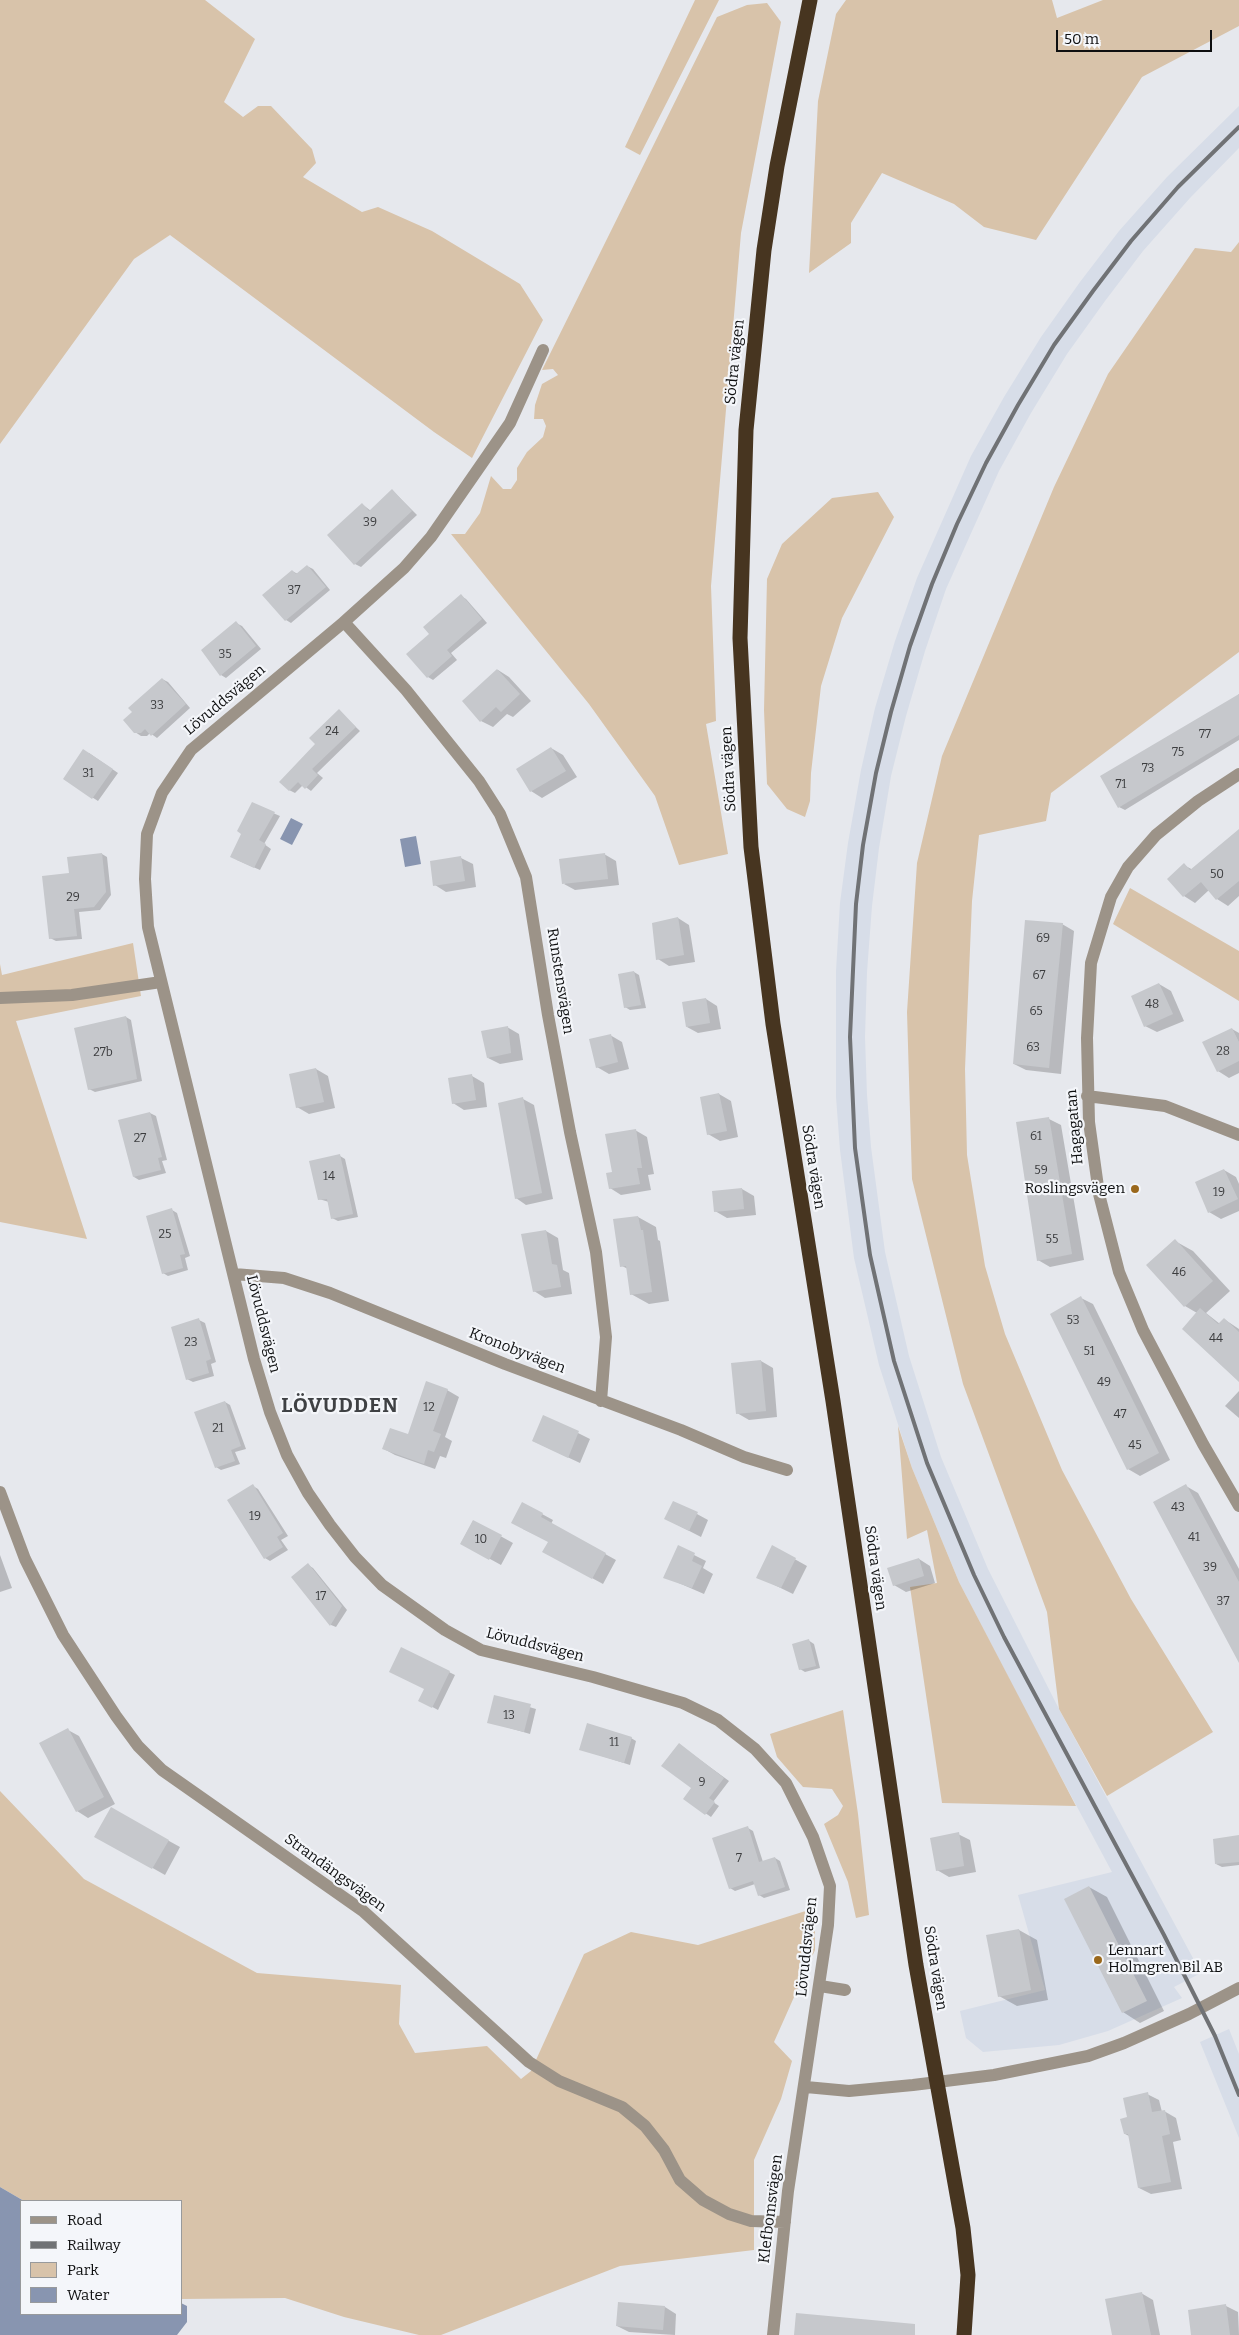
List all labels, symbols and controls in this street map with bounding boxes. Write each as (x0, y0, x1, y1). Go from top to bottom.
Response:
scale bar (1059, 20, 1215, 52)
text: 50 m (1064, 30, 1099, 48)
street label: Södra vägen (722, 319, 748, 405)
house number: 39 (363, 516, 377, 530)
house number: 37 (288, 584, 300, 598)
house number: 35 (218, 648, 232, 662)
street label: Lövuddsvägen (181, 661, 269, 739)
house number: 33 (150, 699, 164, 713)
house number: 24 (325, 725, 339, 739)
street label: Södra vägen (718, 726, 740, 812)
house number: 77 (1199, 728, 1211, 742)
house number: 75 (1172, 746, 1184, 760)
house number: 73 (1142, 762, 1154, 776)
house number: 31 (82, 767, 94, 781)
house number: 71 (1116, 778, 1126, 792)
house number: 50 (1210, 868, 1224, 882)
house number: 29 (66, 891, 80, 905)
street label: Runstensvägen (543, 927, 577, 1035)
house number: 69 (1036, 932, 1050, 946)
house number: 67 (1033, 969, 1045, 983)
house number: 48 (1145, 998, 1159, 1012)
house number: 65 (1029, 1005, 1043, 1019)
house number: 63 (1026, 1041, 1040, 1055)
house number: 28 (1216, 1045, 1230, 1059)
house number: 27b (93, 1046, 113, 1060)
street label: Hagagatan (1063, 1089, 1087, 1165)
street label: Södra vägen (797, 1123, 829, 1211)
house number: 61 (1030, 1130, 1042, 1144)
house number: 27 (134, 1132, 146, 1146)
house number: 59 (1034, 1164, 1048, 1178)
house number: 14 (323, 1170, 335, 1184)
place label: Roslingsvägen (1025, 1180, 1125, 1198)
marker: Roslingsvägen (1129, 1183, 1141, 1195)
house number: 19 (1213, 1186, 1225, 1200)
house number: 25 (159, 1228, 171, 1242)
house number: 55 (1046, 1233, 1058, 1247)
house number: 46 (1172, 1266, 1186, 1280)
street label: Lövuddsvägen (242, 1273, 284, 1375)
house number: 53 (1067, 1314, 1079, 1328)
street label: Kronobyvägen (466, 1324, 568, 1378)
house number: 44 (1209, 1332, 1223, 1346)
house number: 23 (184, 1336, 198, 1350)
house number: 51 (1083, 1345, 1095, 1359)
house number: 49 (1097, 1376, 1111, 1390)
district label: LÖVUDDEN (280, 1394, 400, 1418)
house number: 12 (423, 1401, 435, 1415)
house number: 47 (1114, 1408, 1126, 1422)
house number: 21 (212, 1422, 224, 1436)
house number: 45 (1128, 1439, 1142, 1453)
house number: 43 (1171, 1501, 1185, 1515)
house number: 19 (249, 1510, 261, 1524)
street label: Södra vägen (860, 1524, 890, 1612)
house number: 41 (1188, 1531, 1200, 1545)
house number: 10 (475, 1533, 487, 1547)
house number: 39 (1203, 1561, 1217, 1575)
house number: 17 (316, 1590, 326, 1604)
house number: 37 (1217, 1595, 1229, 1609)
street label: Lövuddsvägen (484, 1624, 586, 1666)
house number: 13 (503, 1709, 515, 1723)
house number: 11 (609, 1736, 619, 1750)
house number: 9 (698, 1776, 706, 1790)
street label: Strandängsvägen (281, 1830, 389, 1916)
house number: 7 (736, 1852, 742, 1866)
street label: Lövuddsvägen (793, 1896, 821, 1998)
street label: Södra vägen (919, 1924, 951, 2012)
place label: Lennart Holmgren Bil AB (1108, 1942, 1223, 1977)
marker: Lennart Holmgren Bil AB (1092, 1954, 1104, 1966)
street label: Klefbomsvägen (755, 2154, 787, 2264)
legend (20, 2200, 182, 2315)
text: Road (67, 2211, 102, 2229)
text: Railway (67, 2236, 121, 2254)
text: Park (67, 2261, 99, 2279)
text: Water (67, 2286, 109, 2304)

